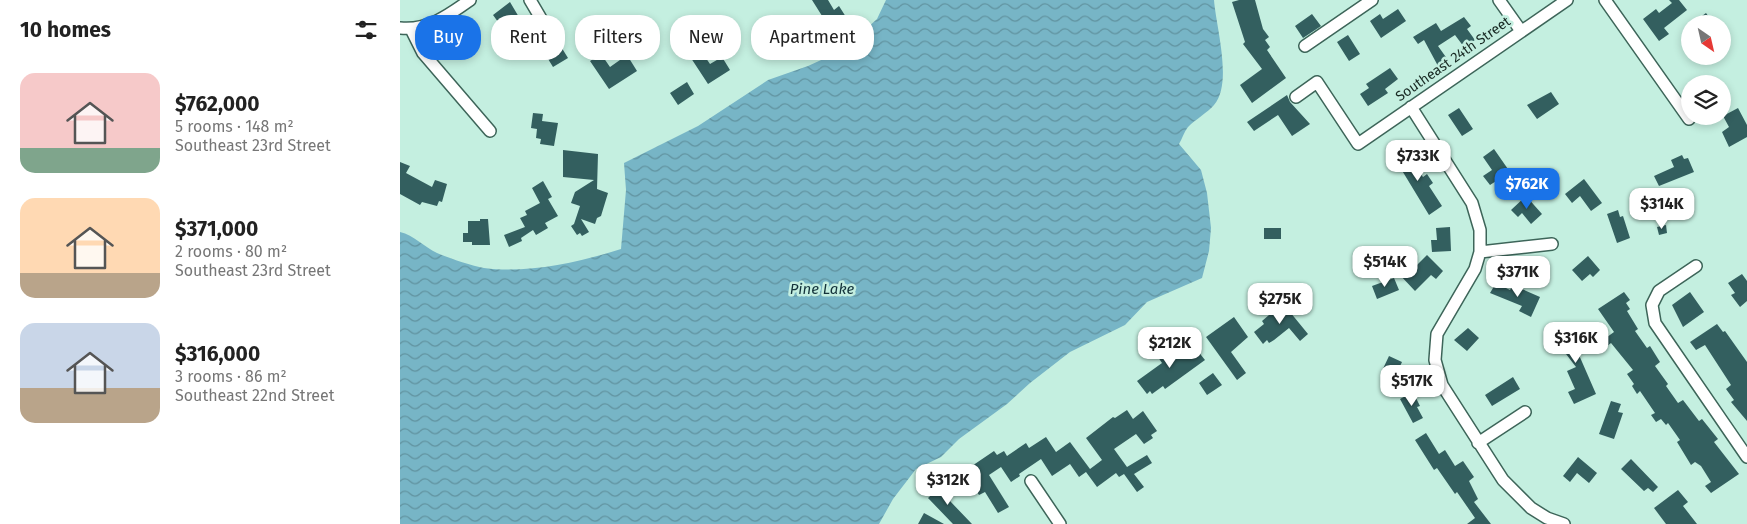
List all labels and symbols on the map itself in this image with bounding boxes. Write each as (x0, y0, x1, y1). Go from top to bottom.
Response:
street label: Southeast 24th Street (1392, 12, 1515, 105)
north arrow (1681, 15, 1731, 65)
pin: $733K (1383, 140, 1453, 182)
pin: $762K (1492, 168, 1562, 210)
pin: $314K (1627, 188, 1697, 230)
pin: $514K (1350, 246, 1420, 288)
pin: $371K (1483, 256, 1553, 298)
water label: Pine Lake (790, 280, 855, 298)
pin: $275K (1245, 282, 1315, 325)
pin: $316K (1541, 322, 1611, 364)
pin: $212K (1135, 326, 1205, 369)
pin: $517K (1377, 364, 1447, 407)
pin: $312K (913, 464, 983, 506)

